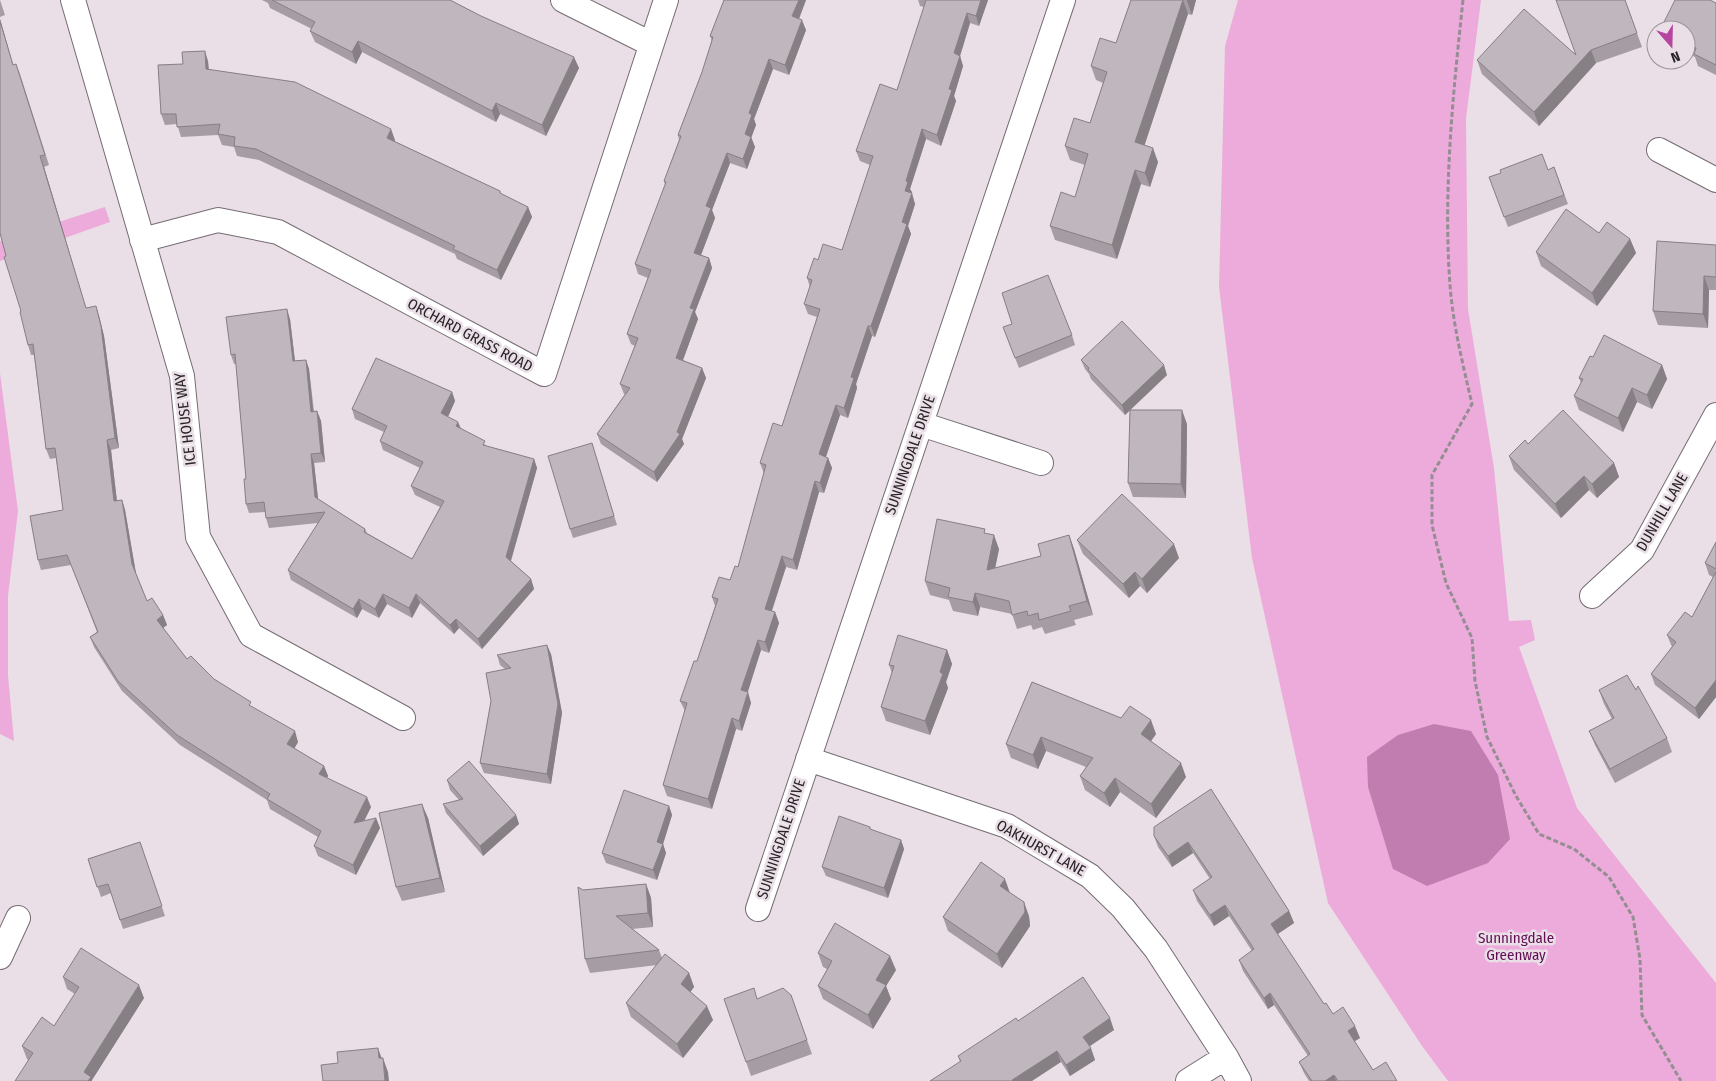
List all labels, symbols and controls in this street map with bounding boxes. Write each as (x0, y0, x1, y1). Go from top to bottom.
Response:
north arrow (1646, 20, 1696, 70)
text: N (1668, 47, 1682, 66)
street label: ORCHARD GRASS ROAD (404, 294, 536, 376)
street label: ICE HOUSE WAY (170, 371, 200, 466)
street label: SUNNINGDALE DRIVE (881, 393, 939, 517)
street label: DUNHILL LANE (1632, 470, 1692, 554)
street label: SUNNINGDALE DRIVE (753, 777, 809, 901)
street label: OAKHURST LANE (993, 816, 1089, 880)
park label: Sunningdale Greenway (1478, 929, 1554, 964)

